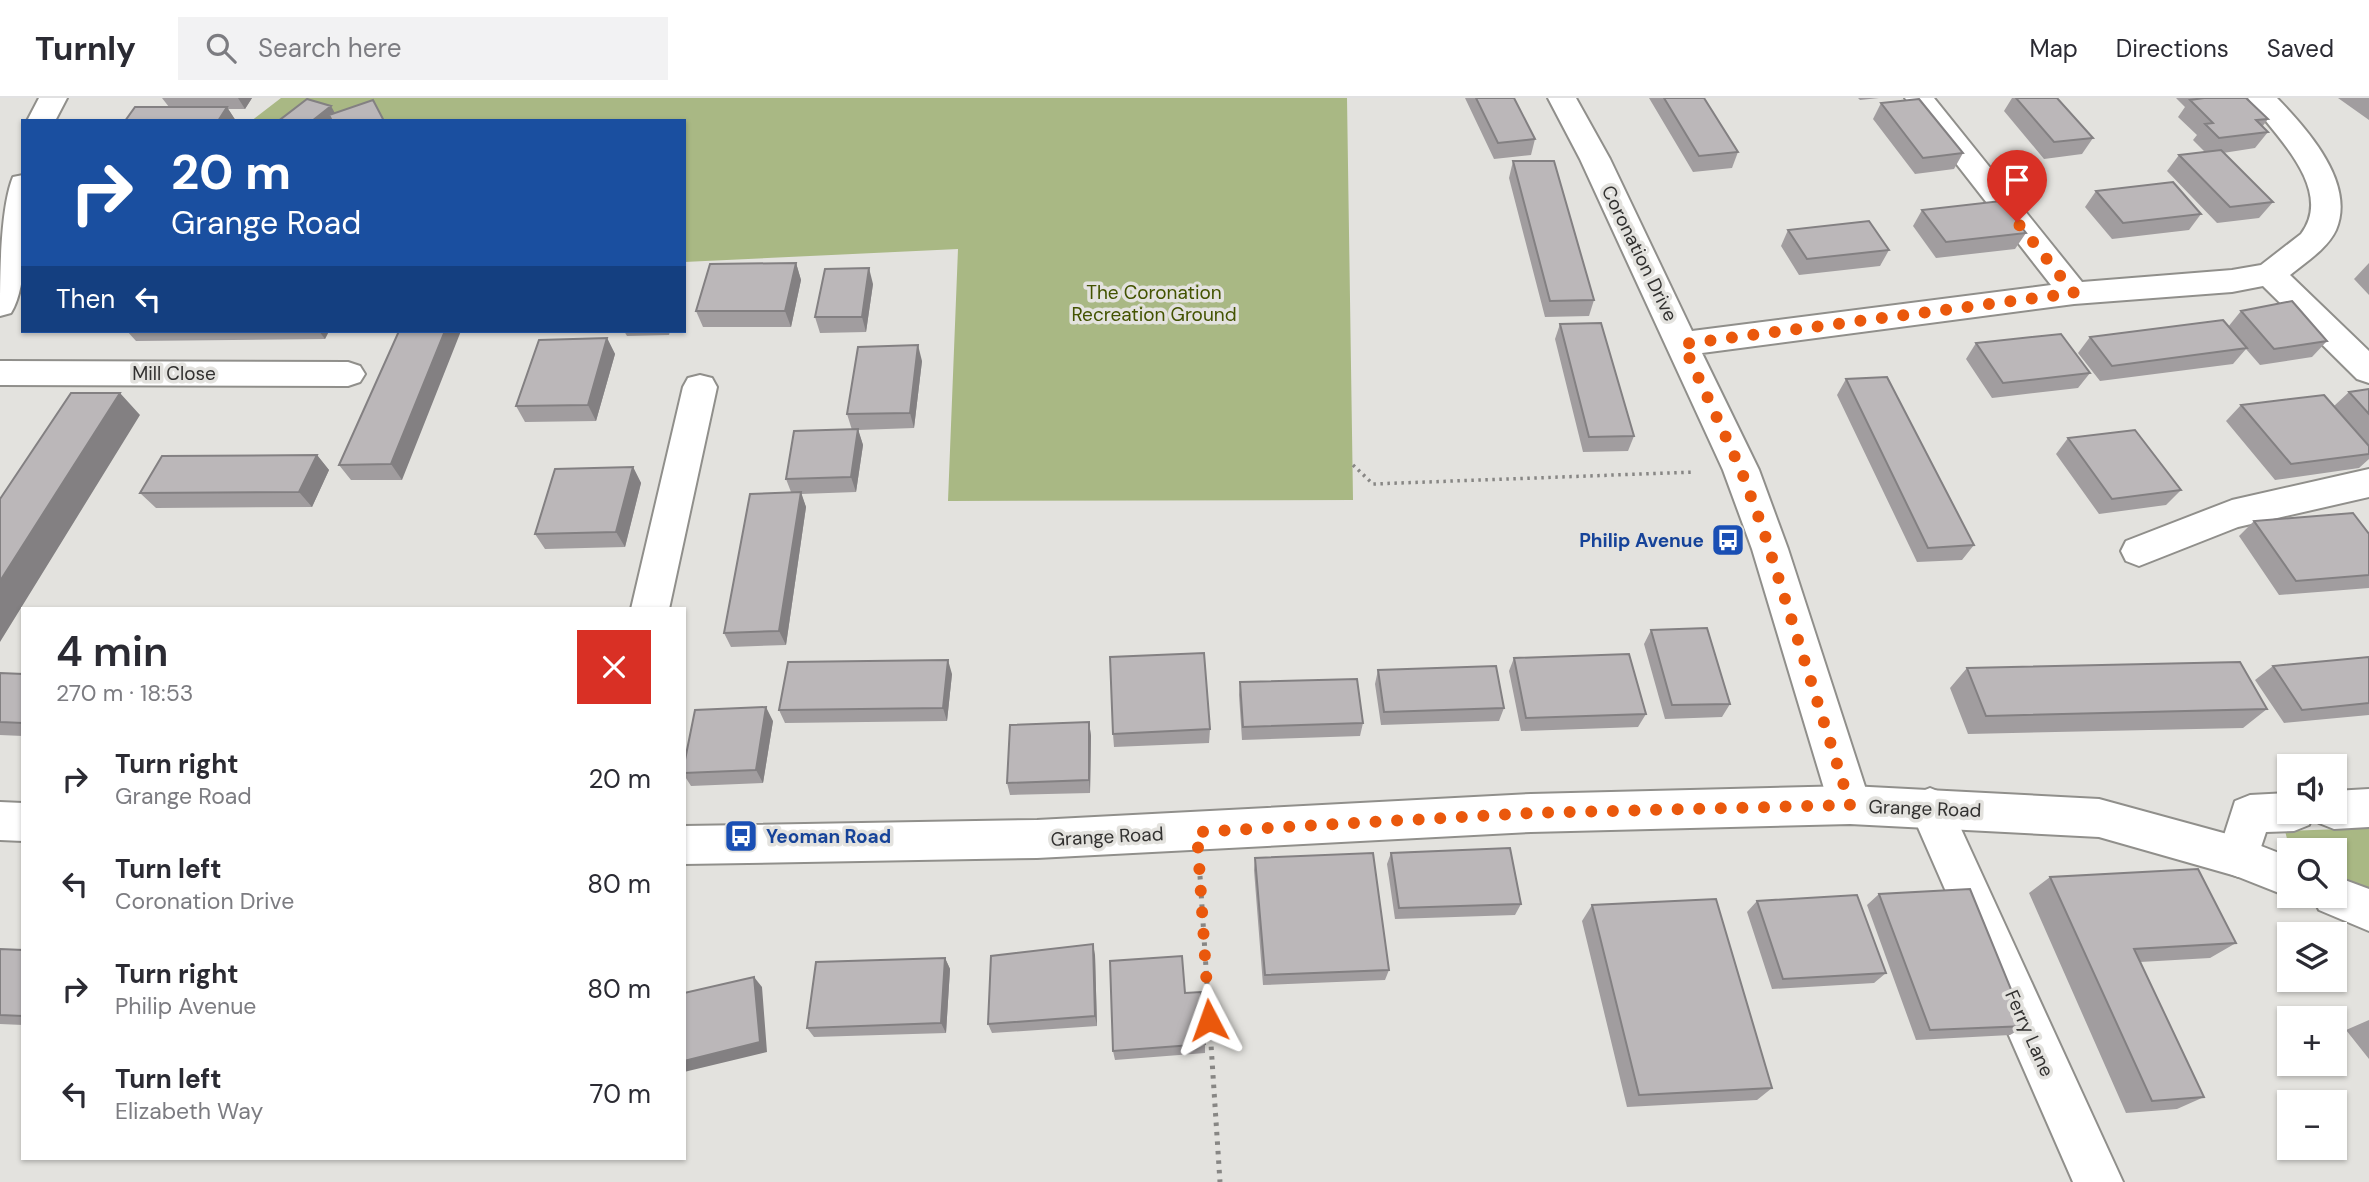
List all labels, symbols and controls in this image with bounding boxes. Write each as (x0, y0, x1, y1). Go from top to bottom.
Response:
search box (178, 17, 668, 80)
text: Turnly (35, 27, 136, 70)
icon: search (202, 29, 240, 67)
text: Search here (258, 31, 401, 65)
text: Map (2030, 33, 2078, 64)
text: Directions (2116, 33, 2229, 64)
text: Saved (2267, 33, 2334, 64)
text: 20 m (171, 140, 291, 204)
icon: right (56, 147, 147, 238)
pin (1987, 150, 2047, 222)
icon: arrive (1998, 161, 2036, 199)
street label: Coronation Drive (1596, 181, 1683, 325)
text: Grange Road (171, 202, 361, 244)
icon: left (129, 280, 167, 318)
park label: The Coronation Recreation Ground (1071, 280, 1237, 327)
text: Then (56, 282, 115, 316)
street label: Mill Close (132, 361, 216, 386)
bus stop icon: Philip Avenue (1709, 521, 1747, 559)
place label: Philip Avenue (1579, 528, 1704, 553)
text: 4 min (56, 624, 168, 679)
button: close (577, 630, 651, 704)
text: 270 m · 18:53 (56, 678, 193, 708)
text: Turn right (115, 747, 239, 781)
map controls (2277, 754, 2347, 1160)
button: sound (2277, 754, 2347, 824)
icon: right (56, 760, 94, 798)
text: 20 m (588, 762, 651, 796)
text: Grange Road (115, 781, 252, 811)
street label: Grange Road (1868, 794, 1982, 823)
bus stop icon: Yeoman Road (722, 817, 760, 855)
street label: Grange Road (1050, 821, 1164, 852)
place label: Yeoman Road (766, 824, 891, 849)
button: search (2277, 838, 2347, 908)
text: Turn left (115, 852, 222, 886)
icon: left (56, 865, 94, 903)
text: 80 m (587, 867, 651, 901)
text: Coronation Drive (115, 886, 294, 916)
button: layers (2277, 922, 2347, 992)
text: Turn right (115, 957, 239, 991)
icon: right (56, 970, 94, 1008)
text: 80 m (587, 972, 651, 1006)
position arrow (1172, 983, 1246, 1057)
street label: Ferry Lane (1999, 986, 2060, 1080)
text: Philip Avenue (115, 991, 256, 1021)
button: + (2277, 1006, 2347, 1076)
text: Turn left (115, 1062, 222, 1096)
icon: left (56, 1075, 94, 1113)
text: 70 m (590, 1077, 651, 1111)
button: − (2277, 1090, 2347, 1160)
text: Elizabeth Way (115, 1096, 263, 1126)

